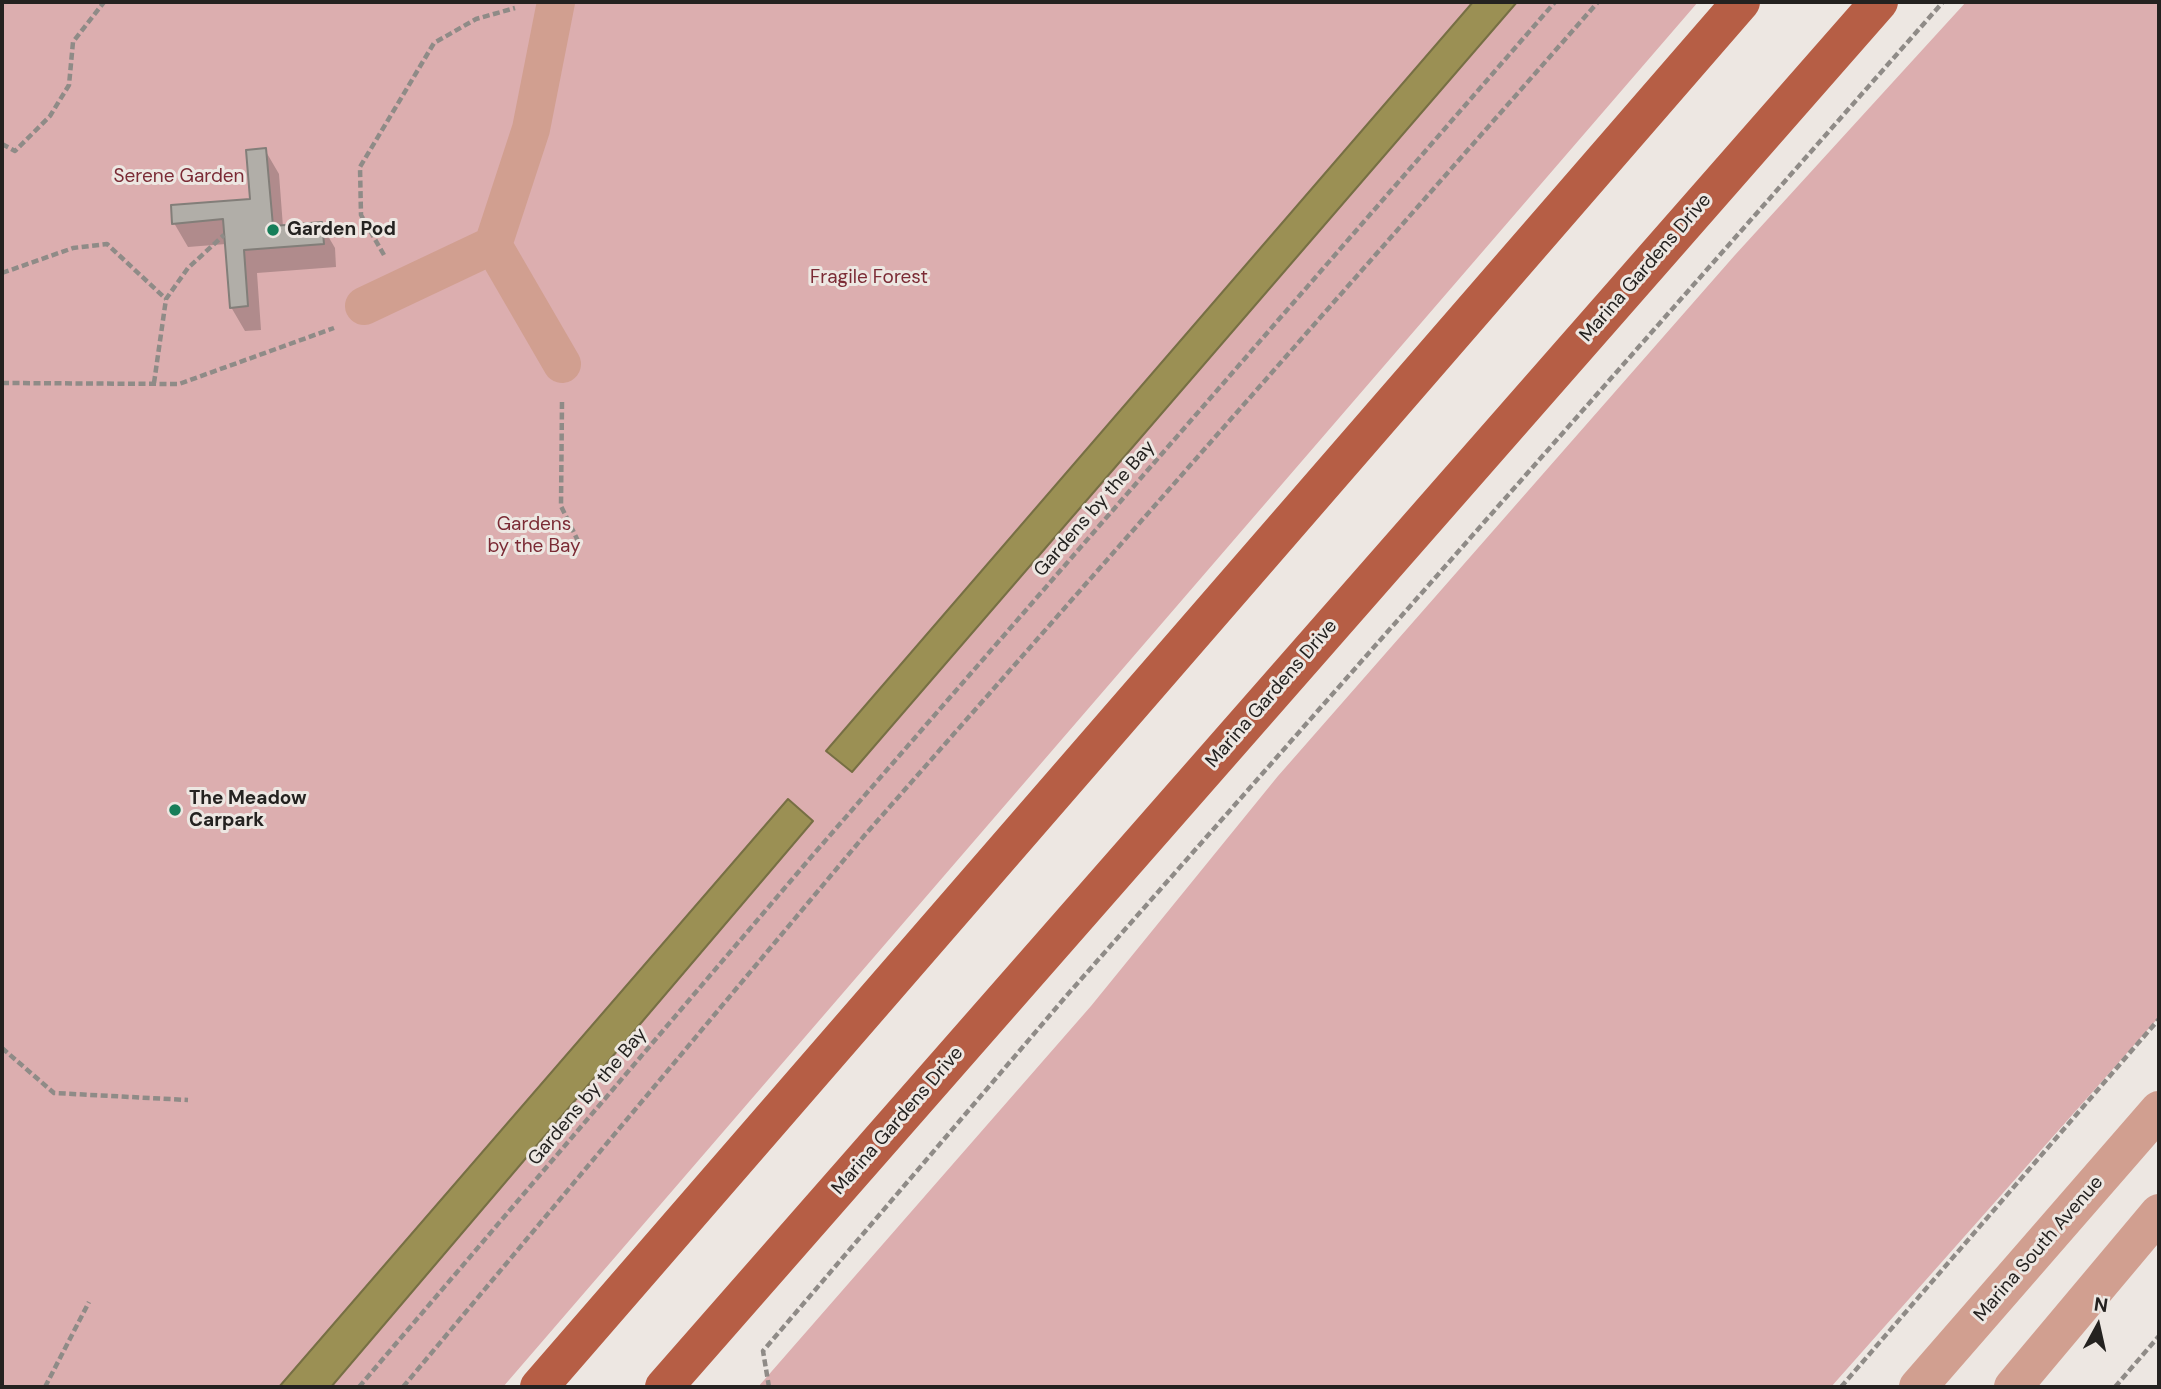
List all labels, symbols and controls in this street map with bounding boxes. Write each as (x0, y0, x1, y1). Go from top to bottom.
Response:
park label: Serene Garden (113, 166, 245, 188)
street label: Marina Gardens Drive (1575, 189, 1717, 347)
place label: Garden Pod (287, 219, 396, 241)
marker: Garden Pod (265, 222, 281, 238)
park label: Fragile Forest (810, 267, 928, 289)
street label: Gardens by the Bay (1030, 436, 1160, 582)
park label: Gardens by the Bay (487, 514, 581, 558)
street label: Marina Gardens Drive (1201, 615, 1343, 773)
place label: The Meadow Carpark (189, 788, 307, 832)
marker: The Meadow Carpark (167, 802, 183, 818)
street label: Gardens by the Bay (524, 1024, 652, 1170)
street label: Marina Gardens Drive (827, 1042, 969, 1200)
street label: Marina South Avenue (1970, 1172, 2108, 1326)
north arrow (2063, 1291, 2133, 1361)
text: N (2092, 1291, 2110, 1318)

